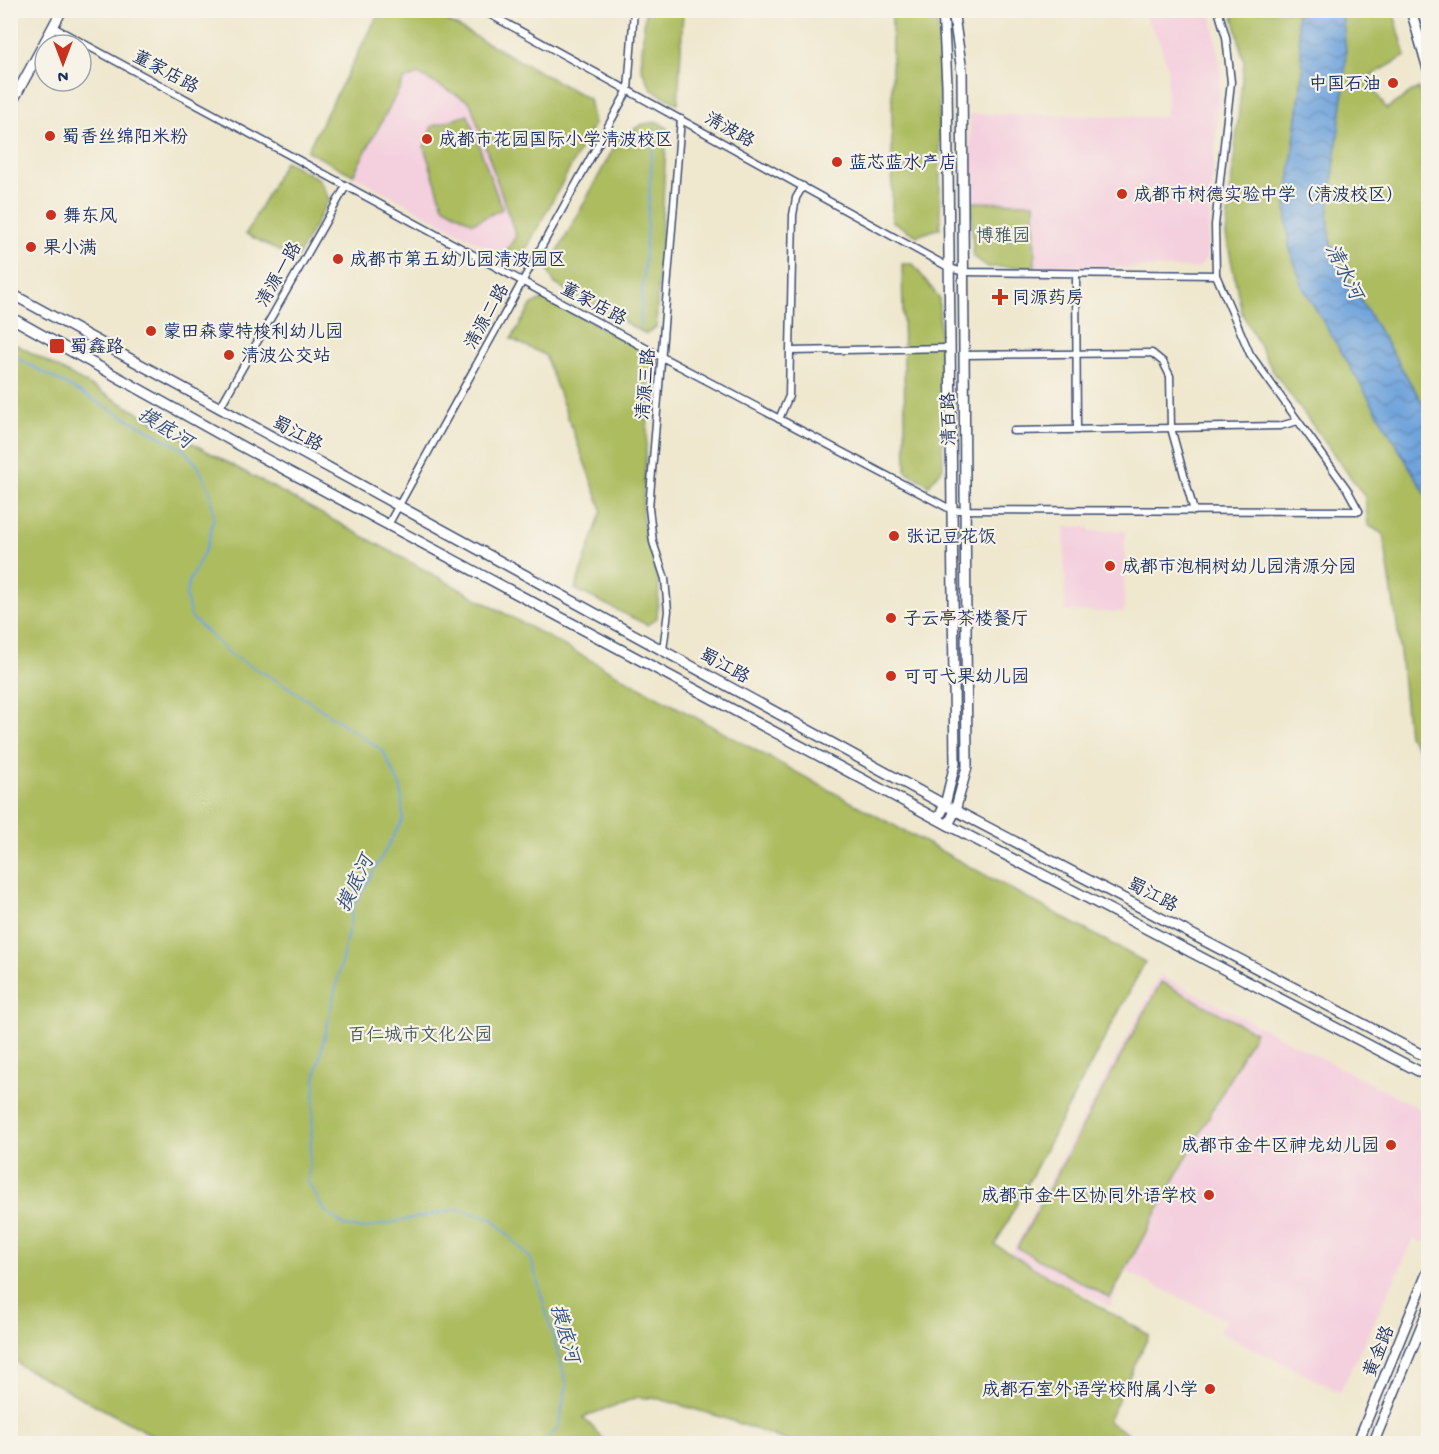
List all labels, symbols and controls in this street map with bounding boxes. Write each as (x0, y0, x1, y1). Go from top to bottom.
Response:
north arrow (33, 33, 93, 93)
street label: 董家店路 (128, 46, 202, 99)
text: N (57, 65, 68, 84)
place label: 中国石油 (1309, 74, 1381, 96)
marker: 中国石油 (1386, 76, 1400, 90)
street label: 清波路 (700, 108, 758, 153)
place label: 蜀香丝绵阳米粉 (62, 127, 188, 149)
marker: 蜀香丝绵阳米粉 (43, 129, 57, 143)
place label: 成都市花园国际小学清波校区 (439, 130, 673, 152)
marker: 成都市花园国际小学清波校区 (420, 132, 434, 146)
place label: 蓝芯蓝水产店 (849, 153, 957, 175)
marker: 蓝芯蓝水产店 (830, 155, 844, 169)
place label: 成都市树德实验中学（清波校区） (1134, 185, 1404, 207)
marker: 成都市树德实验中学（清波校区） (1115, 187, 1129, 201)
place label: 舞东风 (63, 206, 117, 228)
marker: 舞东风 (44, 208, 58, 222)
park label: 博雅园 (976, 225, 1030, 248)
place label: 果小满 (43, 238, 97, 260)
street label: 清源一路 (252, 238, 307, 312)
marker: 果小满 (24, 240, 38, 254)
water label: 清水河 (1318, 240, 1369, 307)
place label: 成都市第五幼儿园清波园区 (350, 250, 566, 272)
marker: 成都市第五幼儿园清波园区 (331, 252, 345, 266)
street label: 董家店路 (556, 278, 630, 331)
street label: 清源二路 (461, 280, 515, 354)
place label: 同源药房 (1012, 288, 1084, 310)
marker: 同源药房 (993, 290, 1007, 304)
place label: 蒙田森蒙特梭利幼儿园 (163, 321, 343, 344)
marker: 蒙田森蒙特梭利幼儿园 (144, 324, 158, 338)
marker: 蜀鑫路 (48, 337, 66, 355)
place label: 蜀鑫路 (70, 337, 124, 359)
place label: 清波公交站 (241, 346, 331, 368)
street label: 清源三路 (633, 347, 661, 421)
marker: 清波公交站 (222, 348, 236, 362)
street label: 清百路 (939, 392, 961, 446)
water label: 摸底河 (133, 403, 199, 457)
street label: 蜀江路 (268, 412, 326, 457)
place label: 张记豆花饭 (906, 527, 996, 549)
marker: 张记豆花饭 (887, 529, 901, 543)
place label: 成都市泡桐树幼儿园清源分园 (1122, 557, 1356, 579)
marker: 成都市泡桐树幼儿园清源分园 (1103, 559, 1117, 573)
place label: 子云亭茶楼餐厅 (903, 609, 1029, 631)
marker: 子云亭茶楼餐厅 (884, 611, 898, 625)
street label: 蜀江路 (695, 644, 753, 689)
place label: 可可弋果幼儿园 (903, 667, 1029, 689)
marker: 可可弋果幼儿园 (884, 669, 898, 683)
water label: 摸底河 (332, 849, 382, 917)
street label: 蜀江路 (1123, 874, 1181, 918)
park label: 百仁城市文化公园 (348, 1025, 492, 1047)
place label: 成都市金牛区神龙幼儿园 (1181, 1136, 1379, 1158)
marker: 成都市金牛区神龙幼儿园 (1384, 1138, 1398, 1152)
place label: 成都市金牛区协同外语学校 (981, 1186, 1197, 1208)
marker: 成都市金牛区协同外语学校 (1202, 1188, 1216, 1202)
water label: 摸底河 (543, 1301, 585, 1369)
street label: 黄金路 (1360, 1323, 1400, 1381)
place label: 成都石室外语学校附属小学 (982, 1380, 1198, 1402)
marker: 成都石室外语学校附属小学 (1203, 1382, 1217, 1396)

